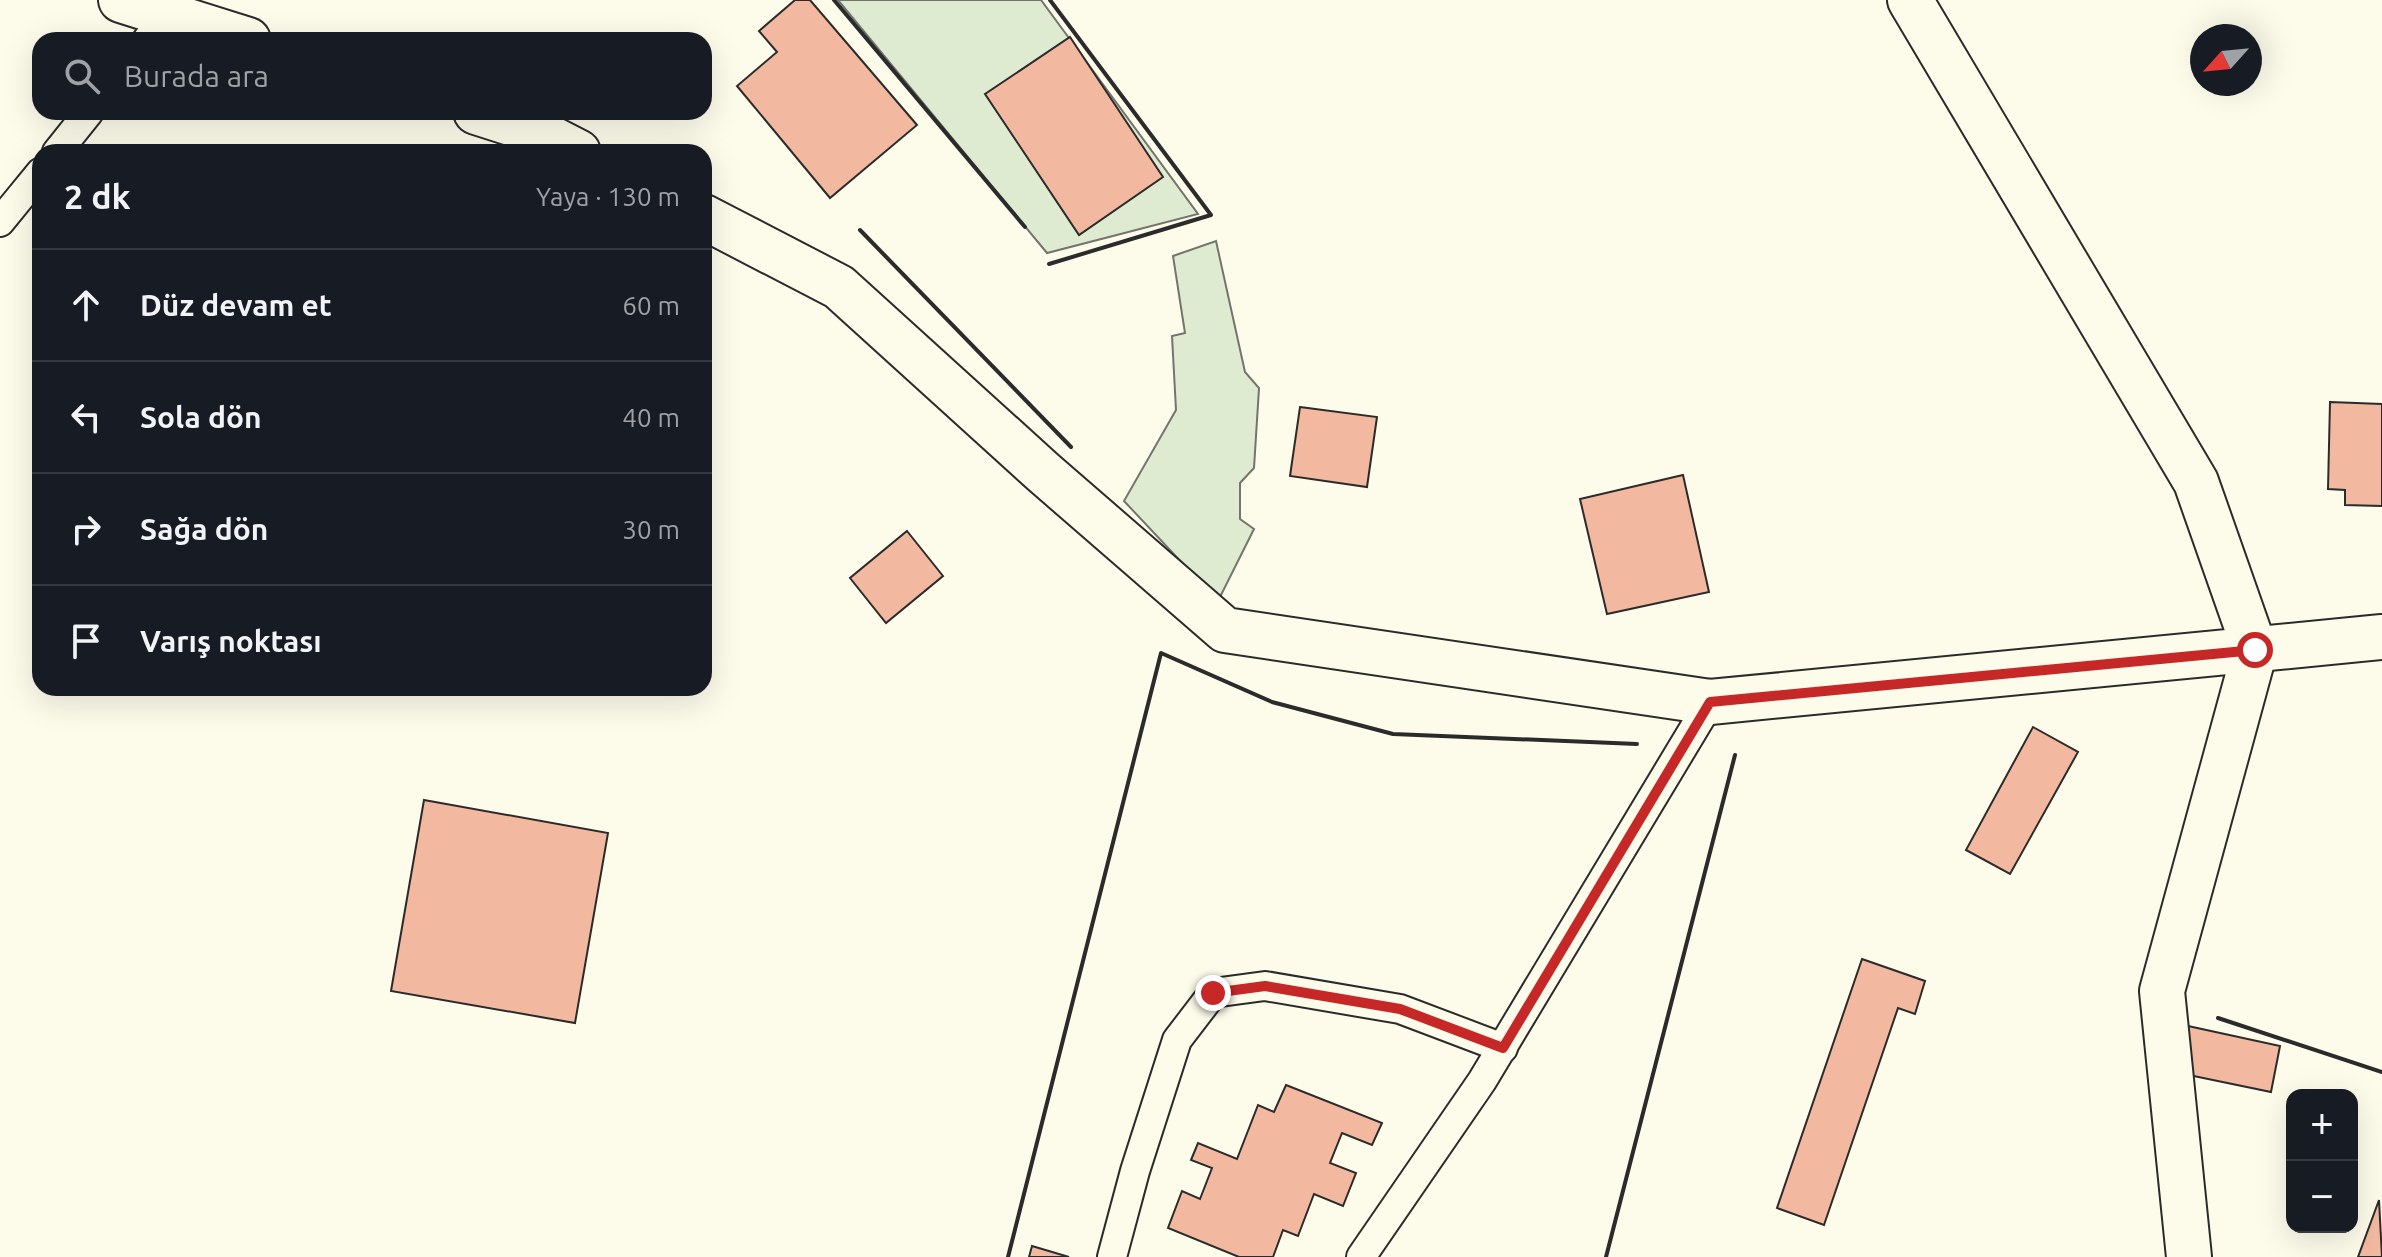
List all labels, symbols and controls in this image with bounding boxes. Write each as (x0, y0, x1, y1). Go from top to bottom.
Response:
north arrow (2190, 24, 2262, 96)
search box (32, 32, 712, 120)
icon: search (60, 54, 104, 98)
text: Burada ara (124, 59, 269, 93)
text: 2 dk (64, 177, 131, 215)
text: Yaya · 130 m (536, 182, 680, 211)
icon: ahead (64, 283, 108, 327)
text: Düz devam et (140, 288, 332, 322)
text: 60 m (622, 291, 680, 320)
icon: left (64, 395, 108, 439)
text: Sola dön (140, 400, 262, 434)
text: 40 m (622, 403, 680, 432)
icon: right (64, 507, 108, 551)
text: Sağa dön (140, 512, 268, 546)
text: 30 m (622, 515, 680, 544)
icon: arrive (64, 619, 108, 663)
text: Varış noktası (140, 624, 322, 658)
route start (2237, 632, 2273, 668)
route end (1195, 975, 1231, 1011)
map controls (2286, 1089, 2358, 1233)
button: + (2286, 1089, 2358, 1161)
button: − (2286, 1161, 2358, 1233)

